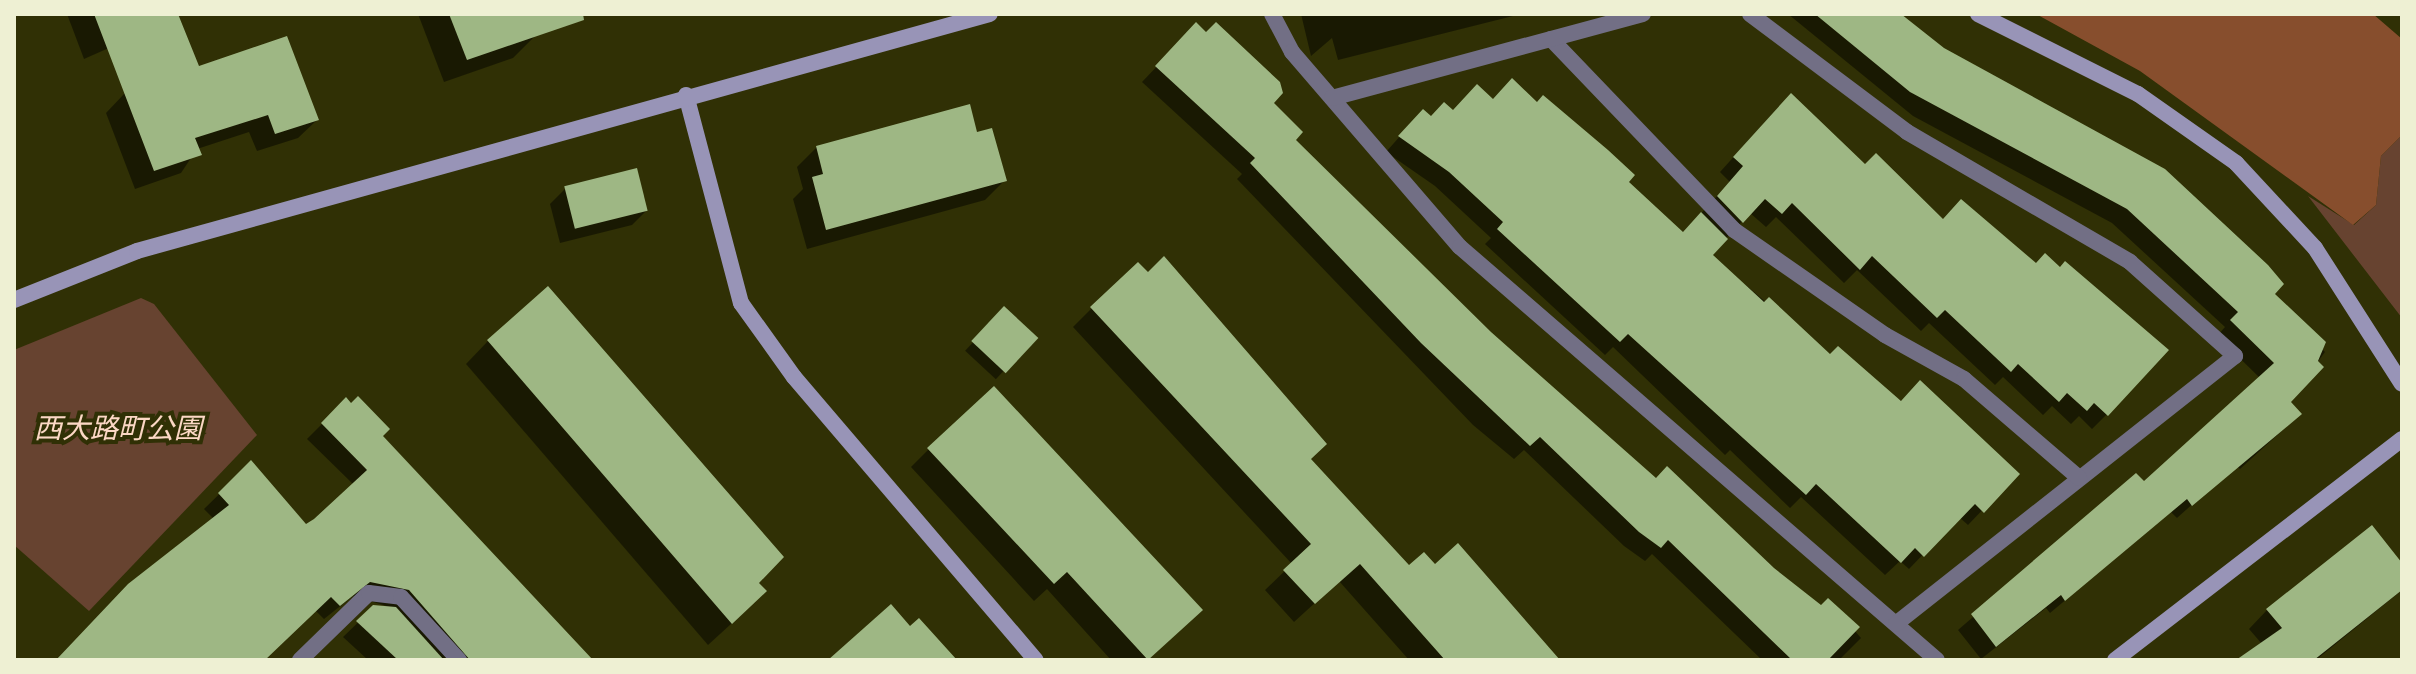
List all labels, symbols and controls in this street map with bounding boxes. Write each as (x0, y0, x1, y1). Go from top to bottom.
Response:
park label: 西大路町公園 (34, 411, 202, 445)

